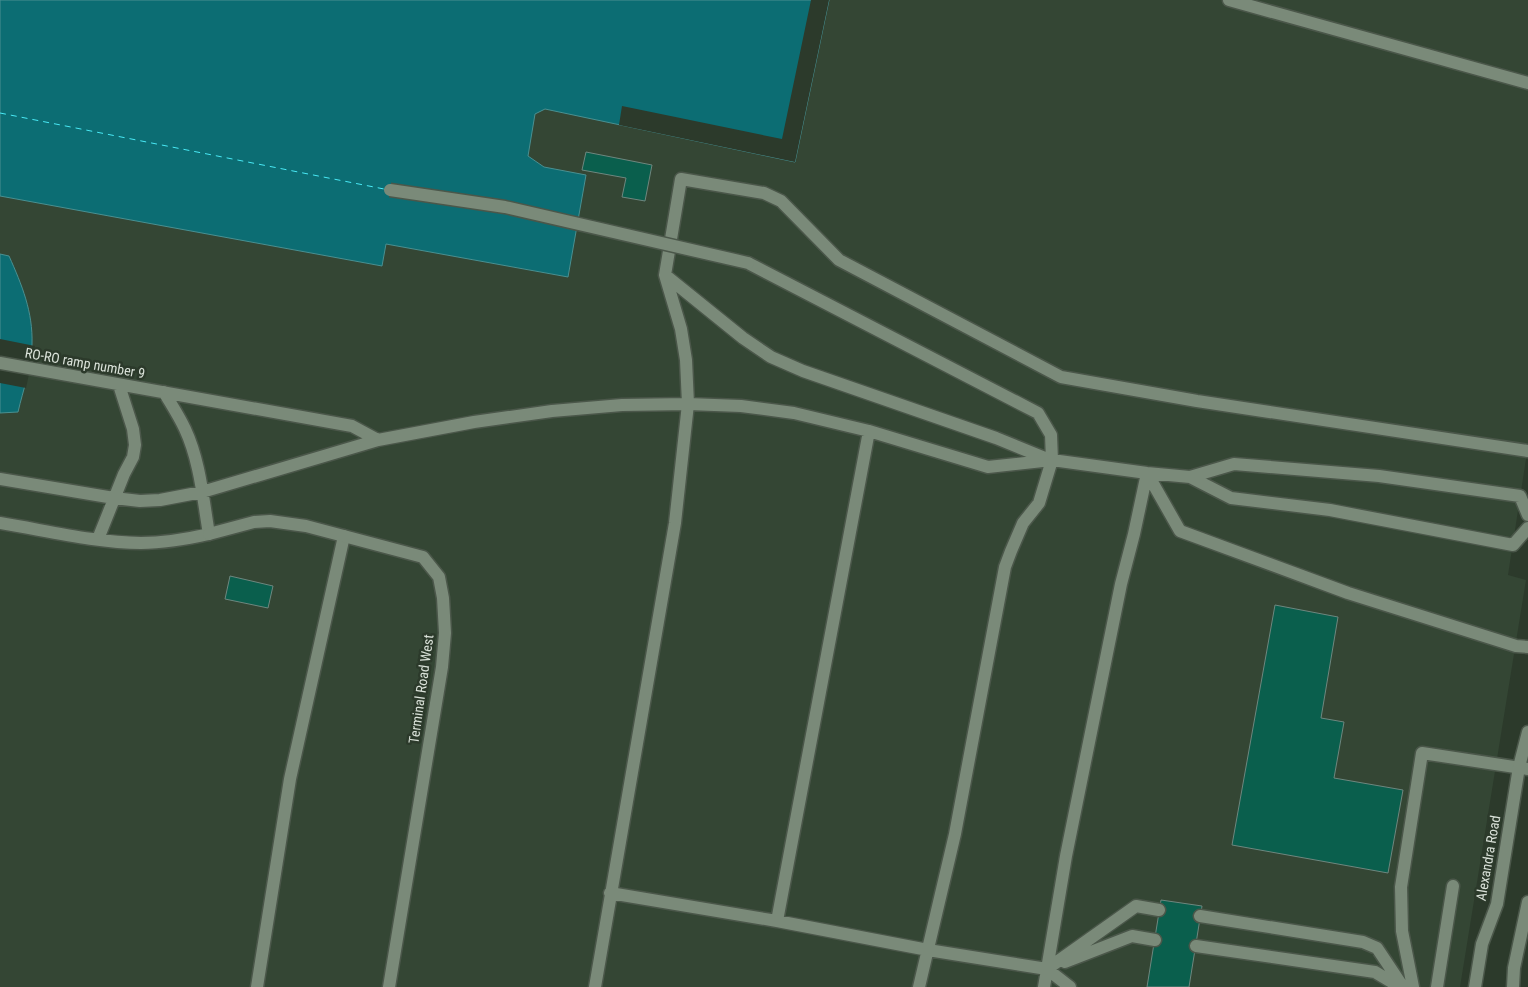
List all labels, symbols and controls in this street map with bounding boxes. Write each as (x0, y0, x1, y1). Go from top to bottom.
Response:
street label: RO-RO ramp number 9 (24, 345, 146, 381)
street label: Terminal Road West (405, 633, 437, 745)
street label: Alexandra Road (1473, 814, 1503, 902)

